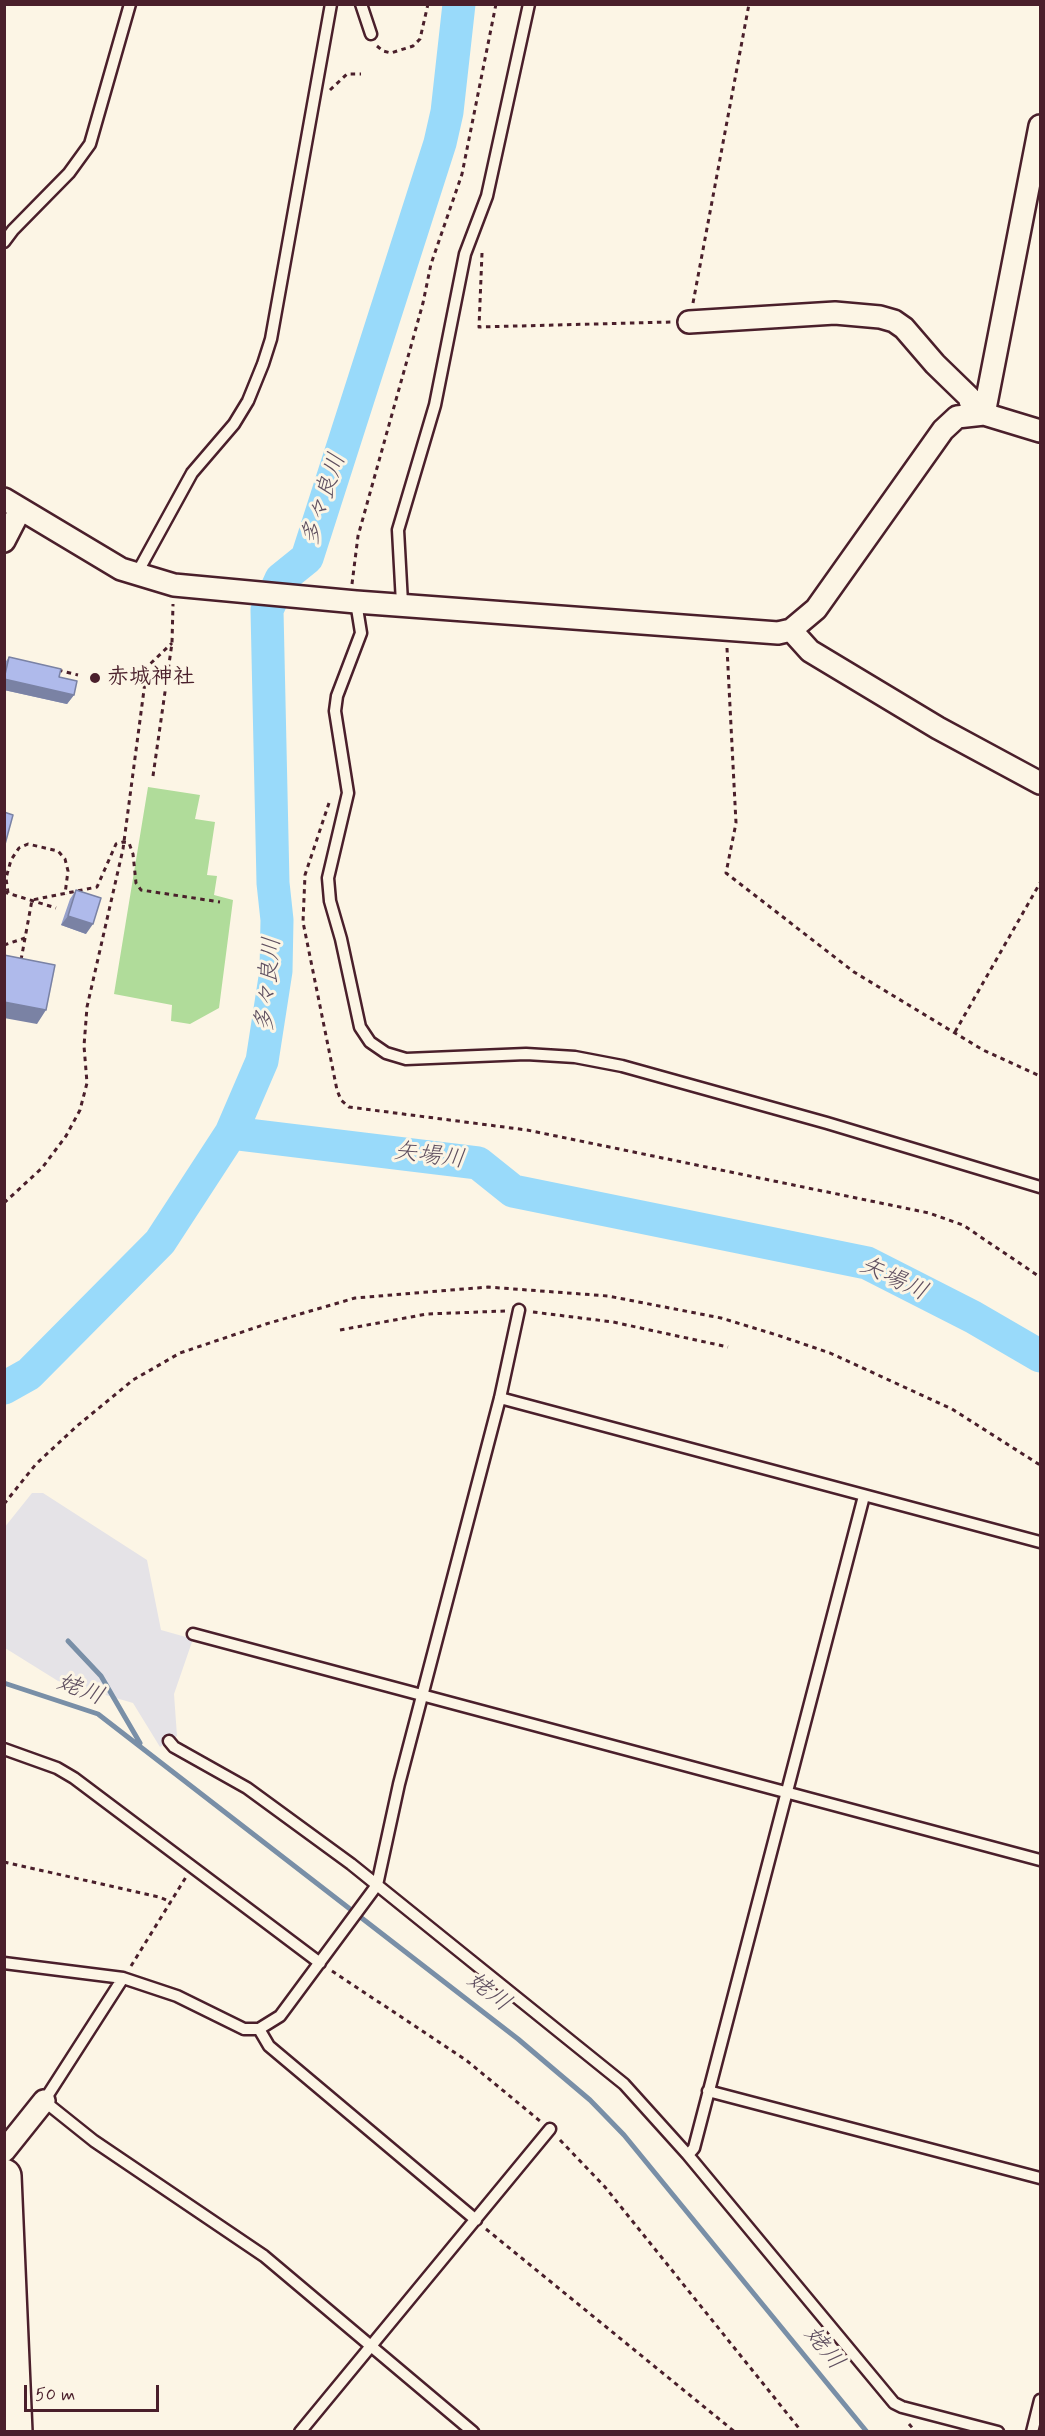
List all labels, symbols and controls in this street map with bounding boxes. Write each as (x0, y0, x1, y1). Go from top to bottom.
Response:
water label: 多々良川 (296, 450, 354, 550)
place label: 赤城神社 (107, 665, 195, 691)
marker: 赤城神社 (88, 671, 102, 685)
water label: 多々良川 (251, 936, 289, 1034)
water label: 矢場川 (392, 1138, 466, 1176)
water label: 矢場川 (854, 1252, 932, 1308)
water label: 姥川 (52, 1669, 108, 1713)
water label: 姥川 (460, 1967, 516, 2019)
water label: 姥川 (797, 2321, 849, 2377)
scale bar (27, 2373, 162, 2411)
text: 50 m (35, 2383, 75, 2407)

